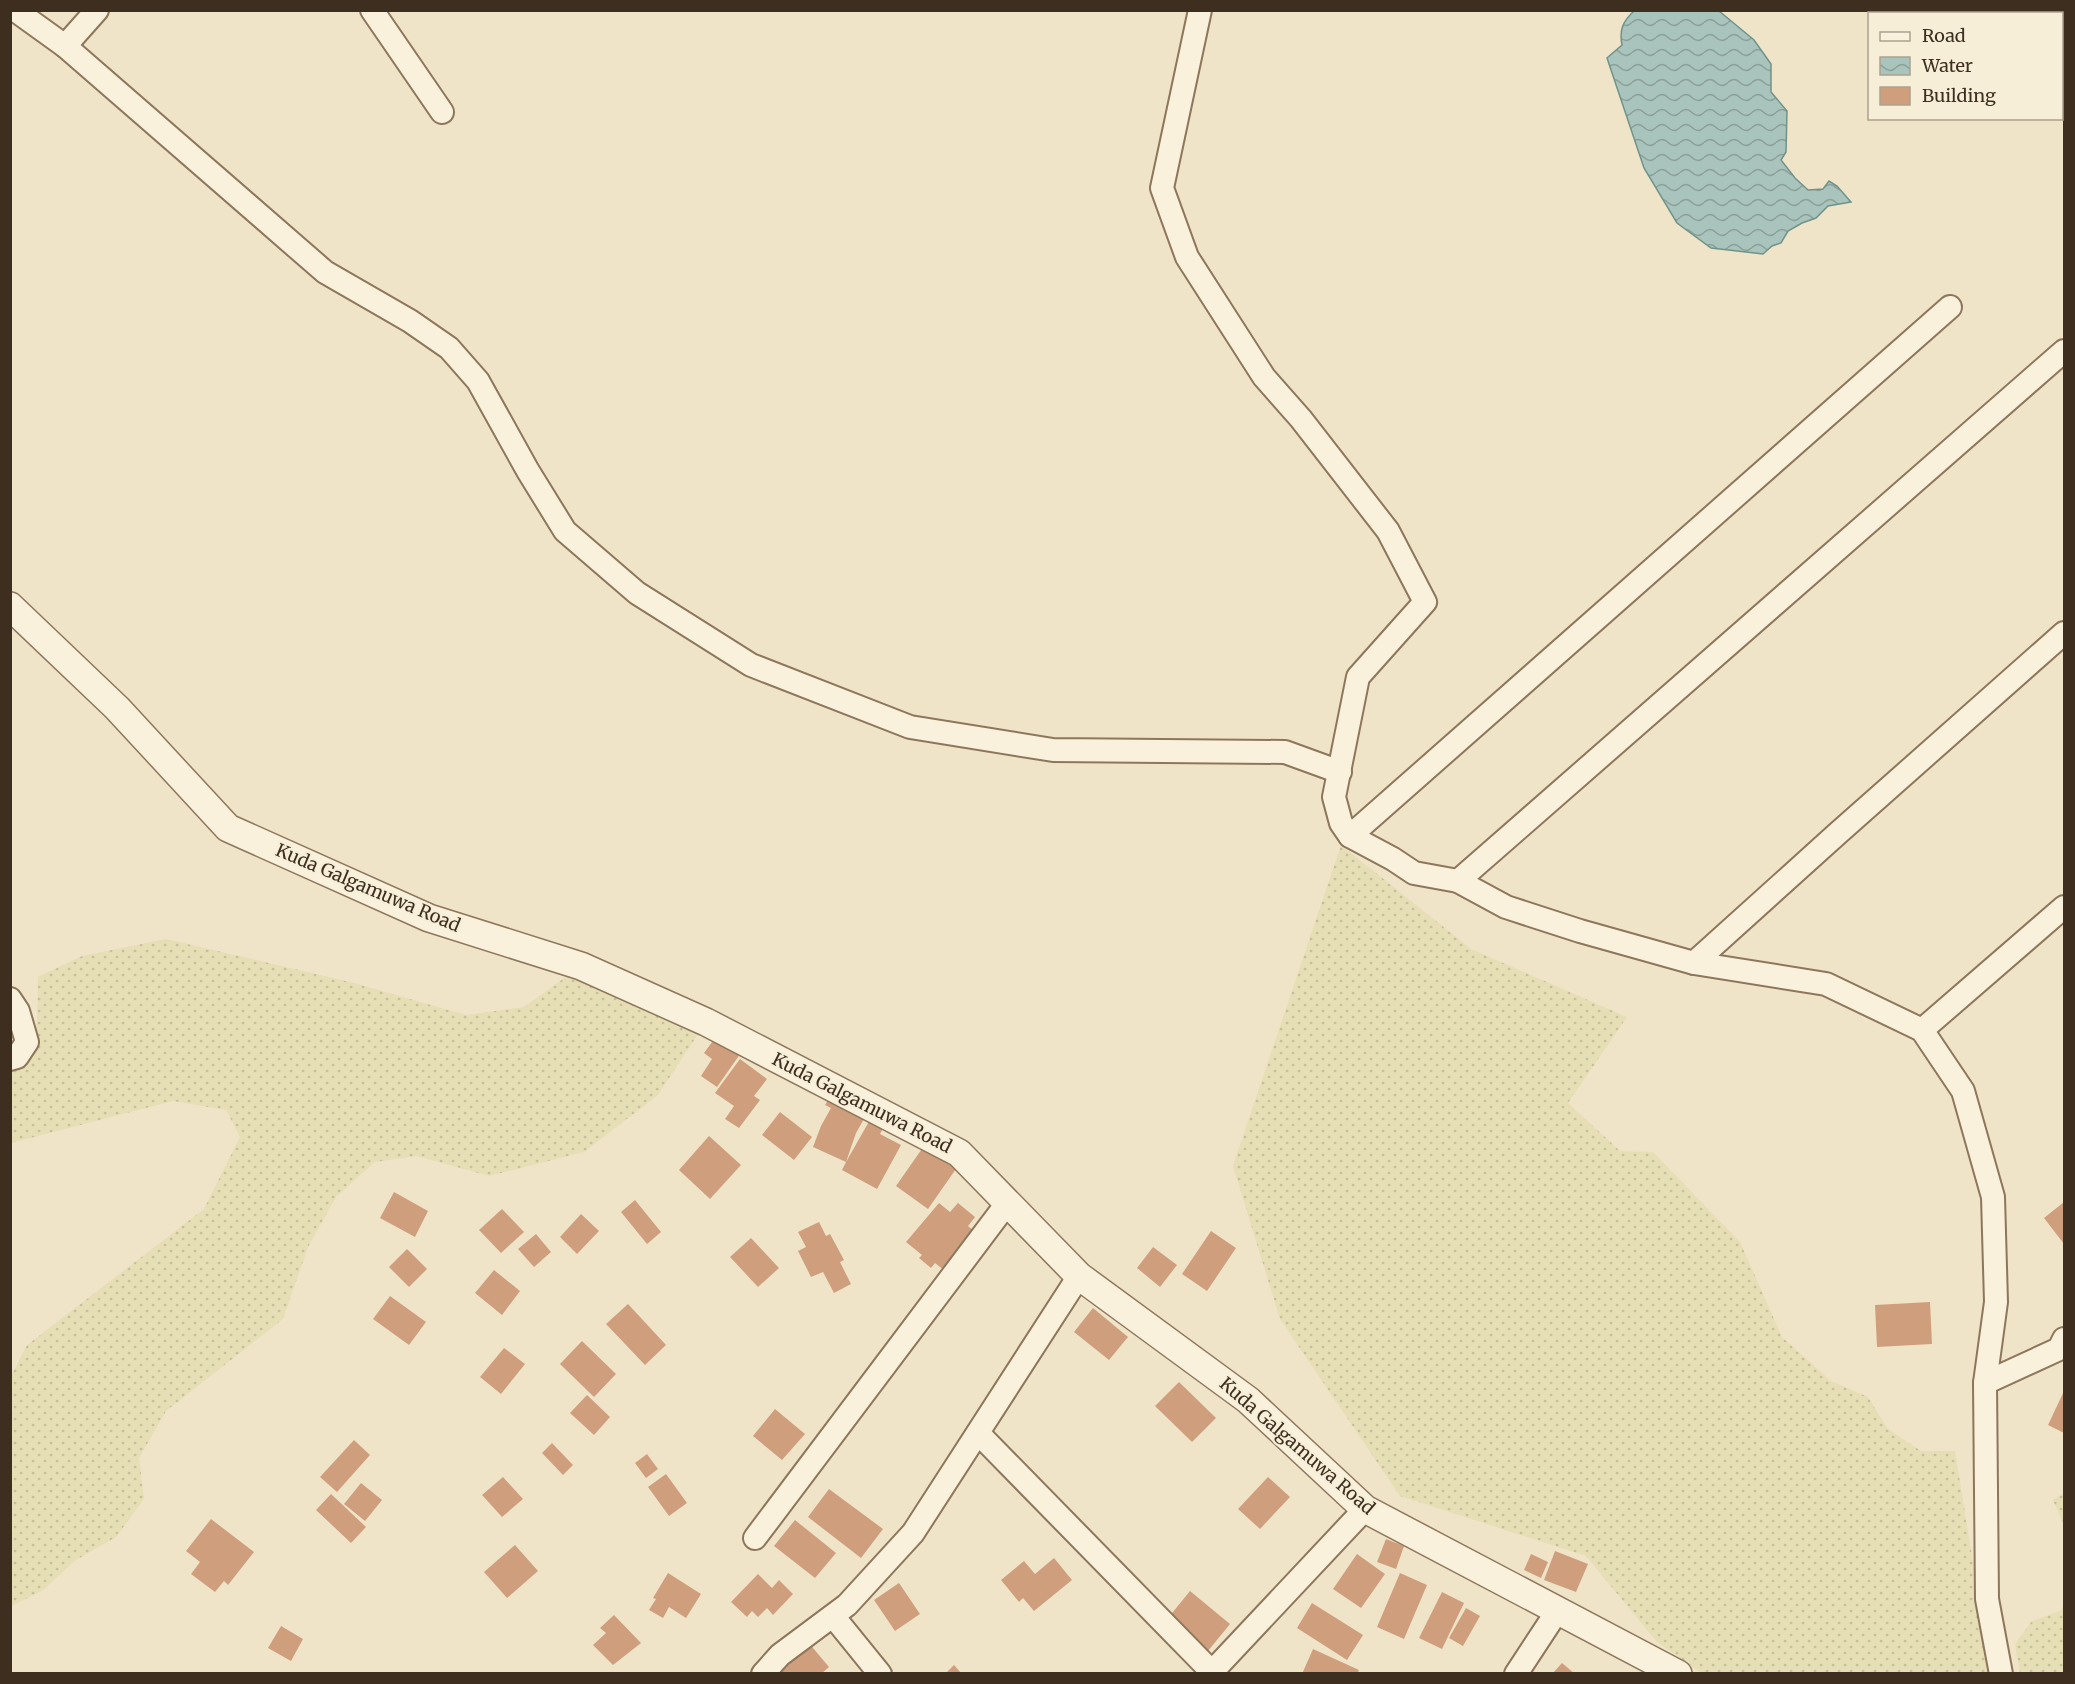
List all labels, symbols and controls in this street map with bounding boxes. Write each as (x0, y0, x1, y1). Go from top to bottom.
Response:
legend (1868, 12, 2063, 120)
text: Road (1922, 24, 1966, 47)
text: Water (1921, 54, 1973, 77)
text: Building (1922, 84, 1996, 107)
street label: Kuda Galgamuwa Road (272, 838, 464, 937)
street label: Kuda Galgamuwa Road (769, 1047, 956, 1158)
street label: Kuda Galgamuwa Road (1215, 1372, 1380, 1520)

